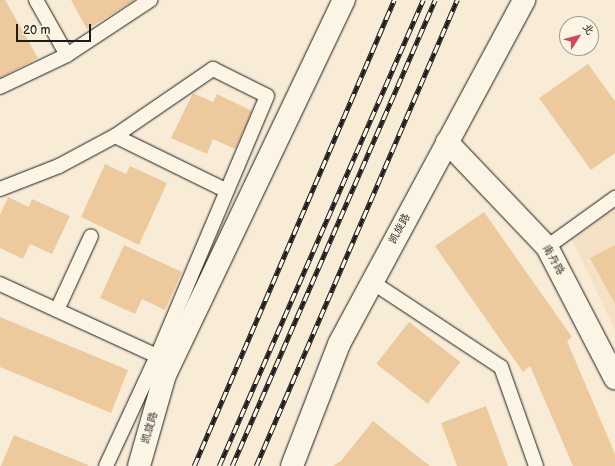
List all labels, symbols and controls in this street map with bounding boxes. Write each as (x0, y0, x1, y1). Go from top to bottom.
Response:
scale bar (18, 16, 93, 42)
north arrow (559, 16, 599, 56)
text: 北 (580, 21, 597, 38)
text: 20 m (23, 23, 50, 38)
street label: 凯旋路 (386, 211, 414, 247)
street label: 南丹路 (539, 242, 567, 278)
street label: 凯旋路 (139, 410, 161, 446)

